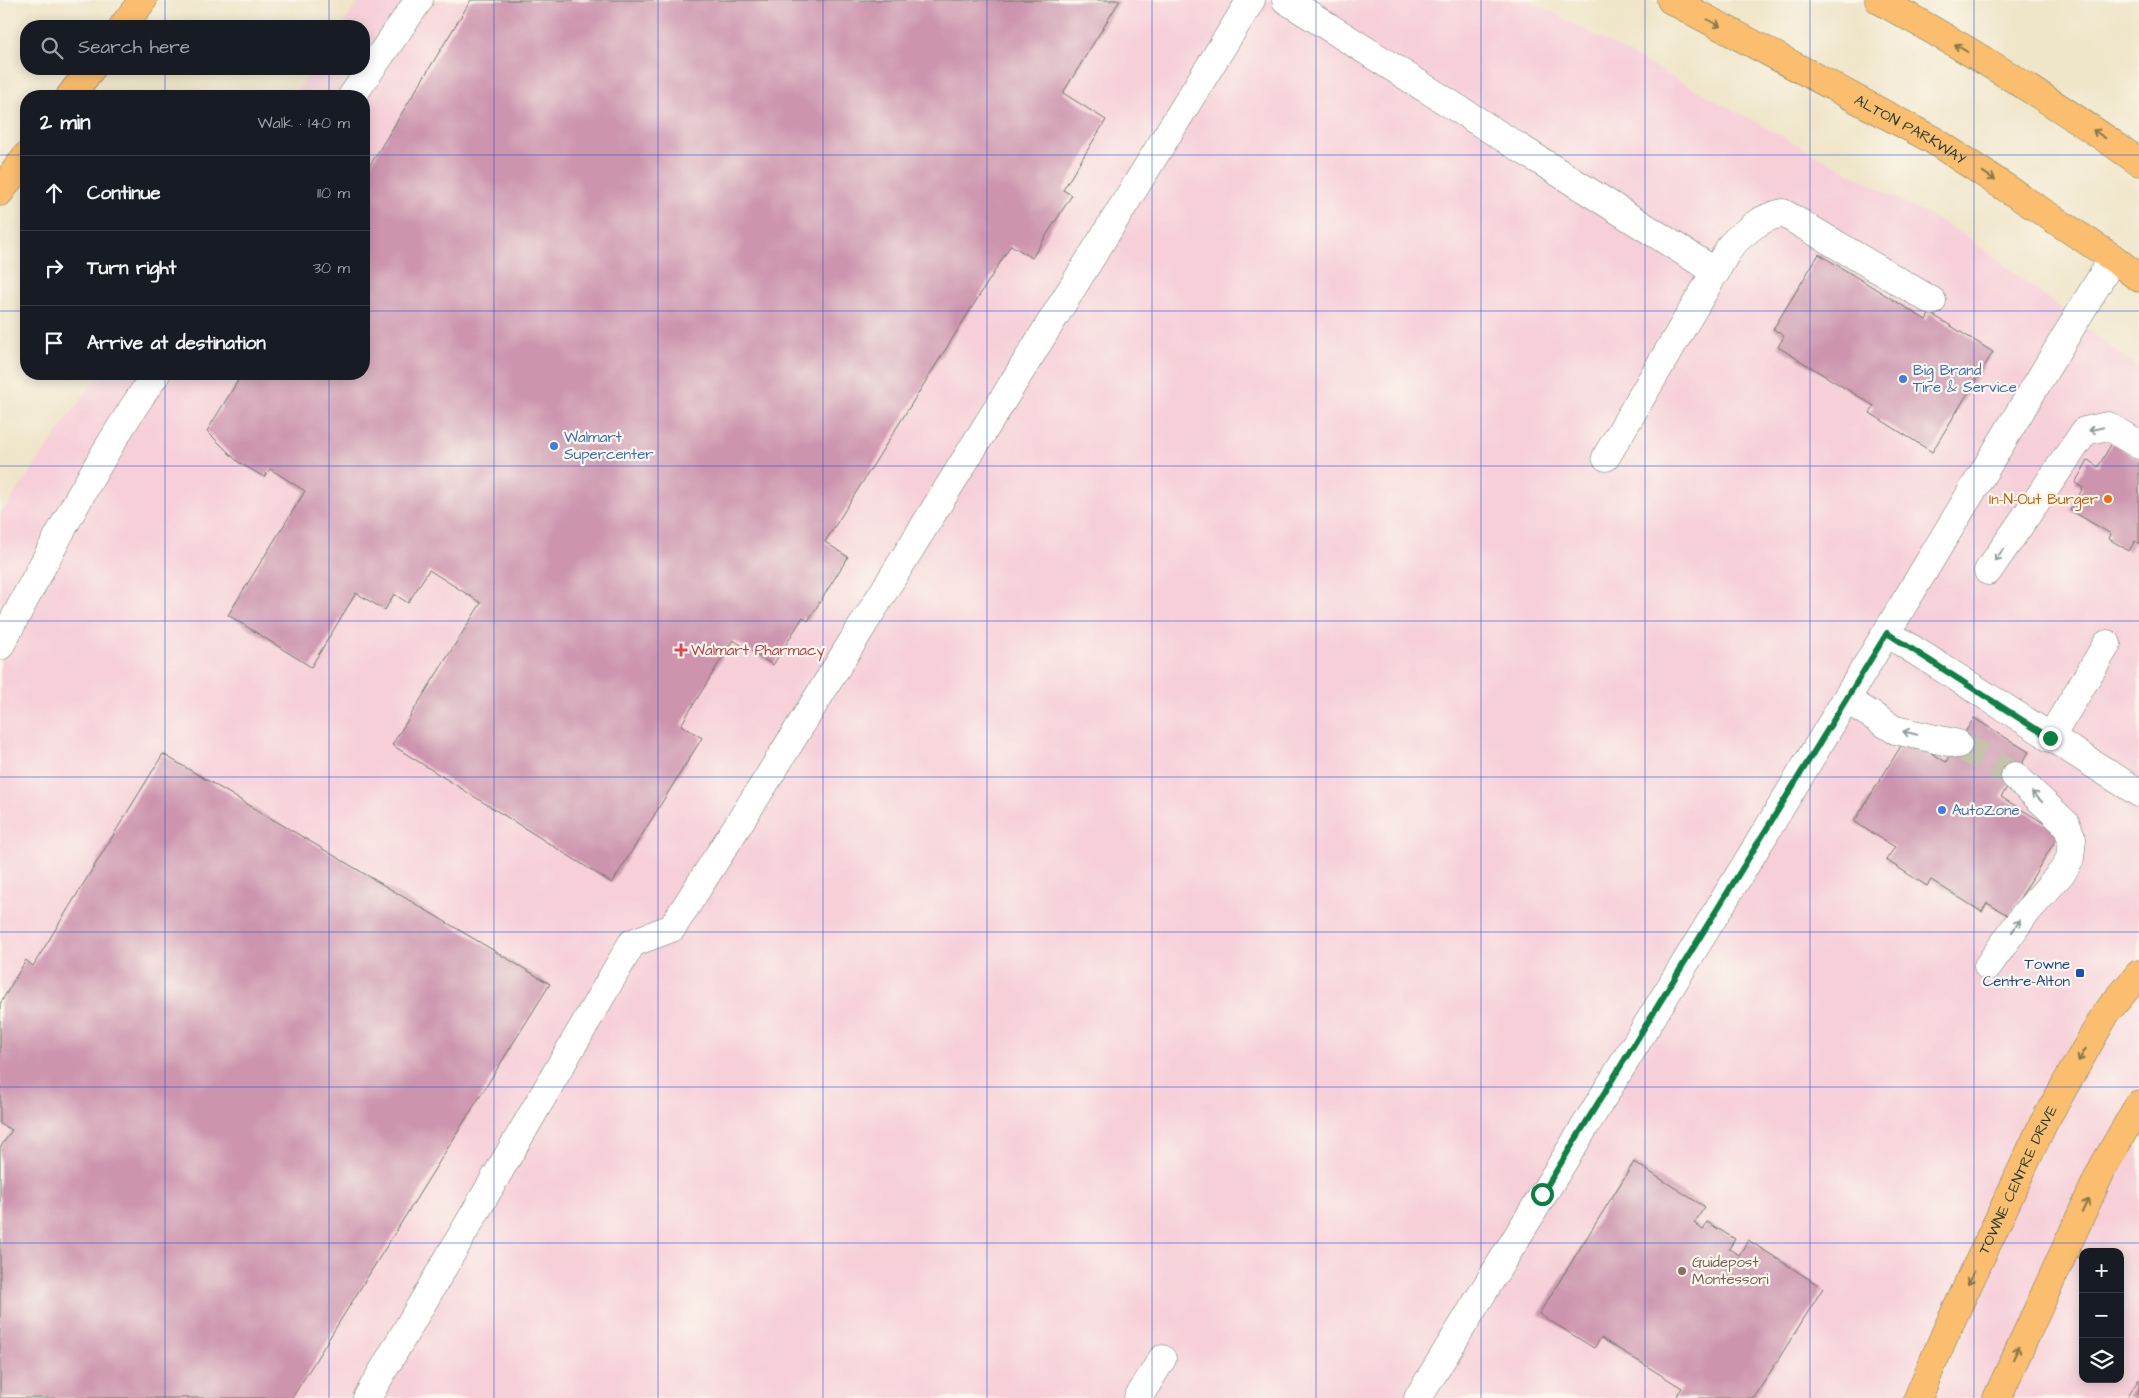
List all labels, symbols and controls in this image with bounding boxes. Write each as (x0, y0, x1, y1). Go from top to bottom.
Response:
one-way arrow (1707, 18, 1722, 28)
search box (20, 20, 370, 75)
icon: search (38, 34, 66, 62)
text: Search here (78, 34, 190, 61)
one-way arrow (1955, 42, 1969, 52)
street label: ALTON PARKWAY (1850, 90, 1970, 170)
text: 2 min (40, 108, 90, 137)
text: Walk · 140 m (258, 112, 350, 134)
one-way arrow (2092, 129, 2106, 139)
one-way arrow (1981, 171, 1995, 181)
icon: ahead (40, 179, 68, 207)
text: Continue (87, 180, 161, 207)
text: 110 m (317, 182, 350, 204)
icon: right (40, 254, 68, 282)
text: Turn right (87, 255, 176, 282)
text: 30 m (313, 257, 350, 279)
icon: arrive (40, 329, 68, 357)
text: Arrive at destination (87, 330, 266, 357)
place label: Big Brand Tire & Service (1913, 360, 2017, 398)
marker: Big Brand Tire & Service (1897, 373, 1909, 385)
one-way arrow (2089, 425, 2105, 434)
place label: Walmart Supercenter (564, 427, 654, 465)
marker: Walmart Supercenter (548, 440, 560, 452)
place label: In-N-Out Burger (1989, 489, 2098, 511)
marker: In-N-Out Burger (2102, 493, 2114, 505)
one-way arrow (1994, 548, 2004, 562)
place label: Walmart Pharmacy (691, 640, 825, 662)
marker: Walmart Pharmacy (675, 644, 687, 656)
route end (2039, 727, 2062, 750)
one-way arrow (1903, 728, 1919, 738)
one-way arrow (2030, 791, 2043, 803)
place label: AutoZone (1952, 800, 2020, 821)
marker: AutoZone (1936, 804, 1948, 816)
one-way arrow (2011, 919, 2021, 933)
place label: Towne Centre-Alton (1983, 954, 2070, 992)
marker: Towne Centre-Alton (2074, 967, 2086, 979)
one-way arrow (2077, 1047, 2087, 1061)
street label: TOWNE CENTRE DRIVE (1974, 1101, 2063, 1258)
route start (1531, 1183, 1554, 1206)
one-way arrow (2080, 1199, 2090, 1214)
map controls (2079, 1248, 2124, 1383)
button: + (2079, 1248, 2124, 1293)
place label: Guidepost Montessori (1692, 1252, 1769, 1290)
marker: Guidepost Montessori (1676, 1265, 1688, 1277)
one-way arrow (1965, 1270, 1975, 1285)
button: − (2079, 1293, 2124, 1338)
button: layers (2079, 1338, 2124, 1383)
one-way arrow (2012, 1346, 2022, 1361)

